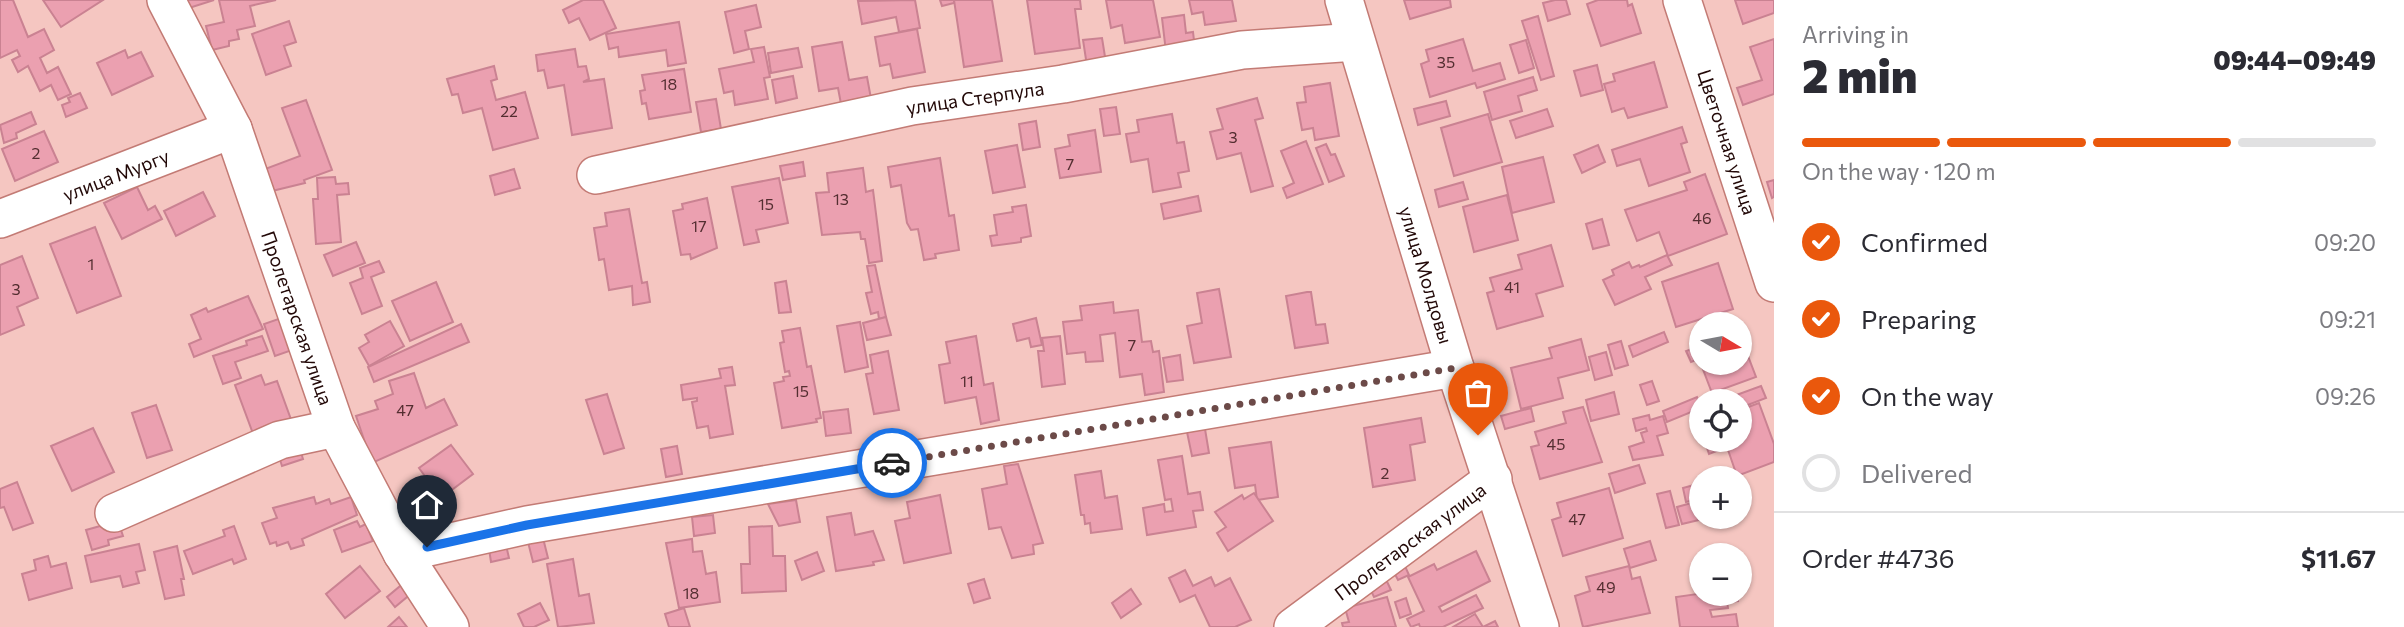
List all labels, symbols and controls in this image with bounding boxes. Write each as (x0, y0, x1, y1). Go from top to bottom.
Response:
text: Arriving in (1802, 20, 1909, 48)
text: 09:44–09:49 (2213, 44, 2376, 75)
text: 2 min (1802, 46, 1918, 102)
house number: 35 (1437, 52, 1455, 71)
street label: Цветочная улица (1694, 66, 1762, 217)
house number: 18 (661, 74, 677, 93)
street label: улица Стерпула (904, 75, 1045, 119)
house number: 22 (500, 101, 518, 120)
house number: 3 (1228, 127, 1238, 146)
house number: 2 (32, 143, 41, 162)
street label: улица Мургу (59, 143, 172, 205)
house number: 7 (1066, 154, 1074, 173)
text: On the way · 120 m (1802, 157, 1996, 185)
house number: 13 (833, 189, 849, 208)
house number: 15 (758, 194, 774, 213)
street label: улица Молдовы (1395, 203, 1458, 346)
house number: 46 (1692, 208, 1712, 227)
house number: 17 (691, 216, 707, 235)
icon: check (1802, 223, 1840, 261)
text: Confirmed (1861, 226, 1988, 257)
street label: Пролетарская улица (257, 228, 339, 408)
text: 09:20 (2314, 228, 2376, 256)
house number: 1 (88, 254, 94, 273)
house number: 41 (1504, 277, 1520, 296)
house number: 3 (11, 279, 21, 298)
icon: check (1802, 300, 1840, 338)
text: Preparing (1861, 303, 1976, 334)
text: 09:21 (2319, 305, 2376, 333)
north arrow (1689, 312, 1752, 374)
map controls (1689, 312, 1752, 606)
house number: 7 (1128, 335, 1136, 354)
pin (1448, 363, 1508, 435)
house number: 11 (960, 371, 974, 390)
icon: bag (1459, 374, 1497, 412)
icon: check (1802, 377, 1840, 415)
text: On the way (1861, 380, 1994, 411)
house number: 15 (793, 381, 809, 400)
text: 09:26 (2315, 382, 2376, 410)
button: locate (1689, 389, 1752, 452)
house number: 47 (396, 400, 414, 419)
courier (857, 428, 927, 498)
house number: 45 (1547, 434, 1565, 453)
icon: car (873, 444, 911, 482)
text: Delivered (1861, 457, 1972, 488)
house number: 2 (1381, 463, 1390, 482)
button: + (1689, 466, 1752, 529)
pin (397, 475, 457, 547)
street label: Пролетарская улица (1329, 477, 1490, 604)
icon: home (408, 486, 446, 524)
house number: 47 (1568, 509, 1586, 528)
text: Order #4736 (1802, 542, 1954, 573)
text: $11.67 (2301, 542, 2376, 573)
button: − (1689, 543, 1752, 606)
house number: 49 (1596, 577, 1616, 596)
house number: 18 (683, 583, 699, 602)

